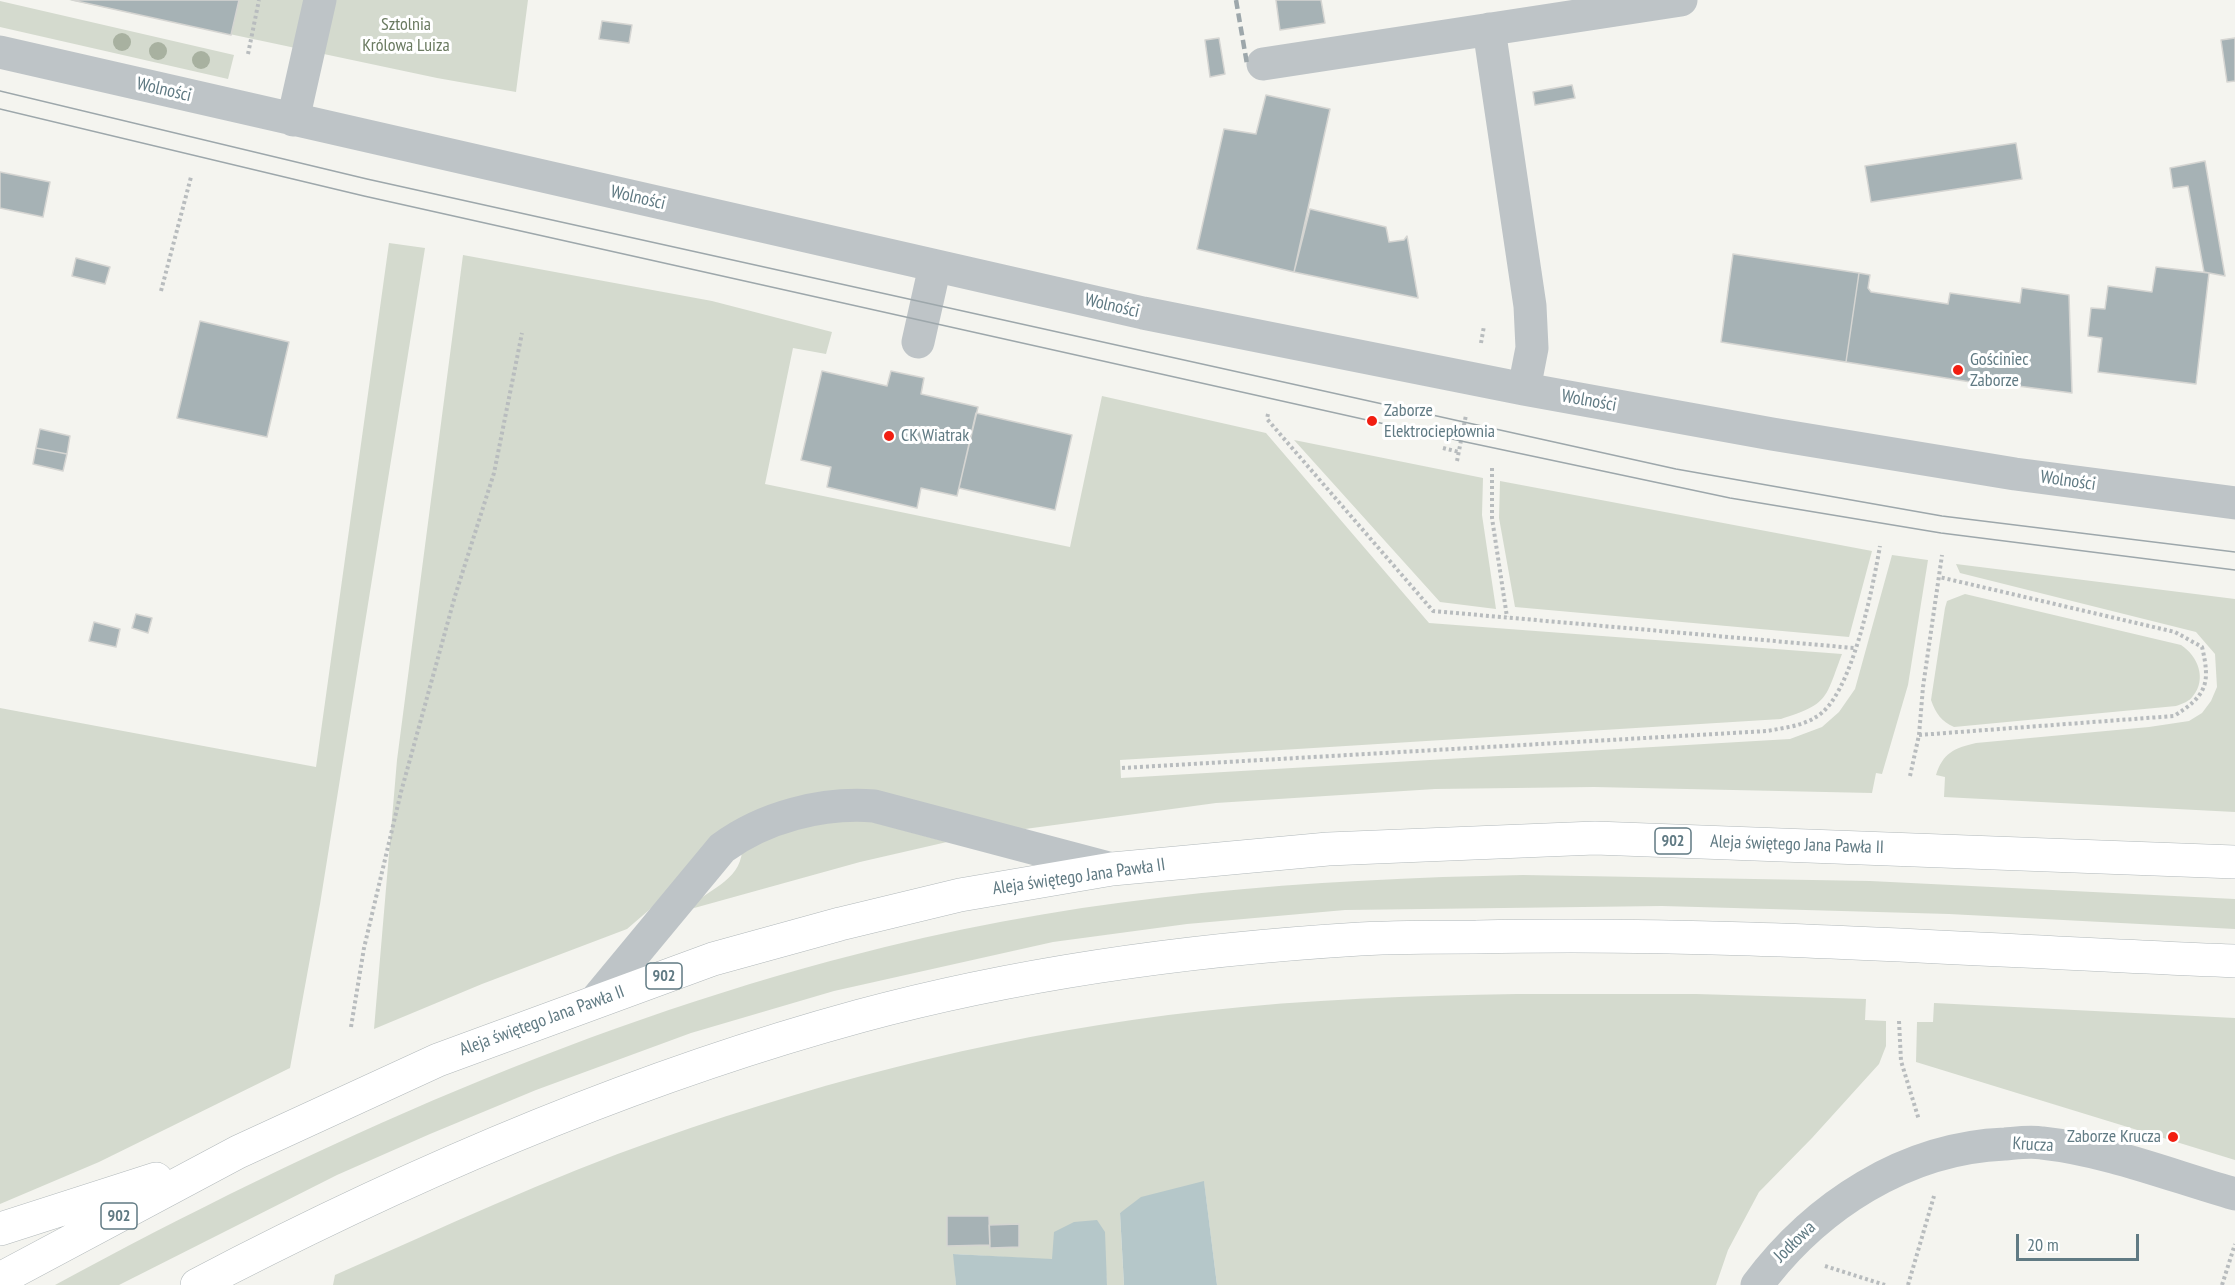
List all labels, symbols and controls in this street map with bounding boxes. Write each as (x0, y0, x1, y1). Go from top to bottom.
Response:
park label: Sztolnia Królowa Luiza (362, 14, 450, 57)
street label: Wolności (135, 73, 193, 107)
street label: Wolności (609, 181, 667, 215)
street label: Wolności (1083, 289, 1141, 323)
place label: Gościniec Zaborze (1970, 349, 2029, 392)
marker: Gościniec Zaborze (1951, 363, 1965, 377)
street label: Wolności (1560, 386, 1618, 416)
place label: Zaborze Elektrociepłownia (1384, 400, 1495, 442)
marker: Zaborze Elektrociepłownia (1365, 414, 1379, 428)
place label: CK Wiatrak (901, 425, 969, 447)
marker: CK Wiatrak (882, 429, 896, 443)
street label: Wolności (2039, 466, 2097, 496)
road number: 902 (1655, 828, 1691, 854)
street label: Aleja świętego Jana Pawła II (1710, 831, 1884, 859)
street label: Aleja świętego Jana Pawła II (991, 854, 1167, 900)
road number: 902 (646, 963, 682, 989)
street label: Aleja świętego Jana Pawła II (457, 981, 627, 1061)
place label: Zaborze Krucza (2067, 1126, 2161, 1148)
marker: Zaborze Krucza (2166, 1130, 2180, 1144)
street label: Krucza (2012, 1133, 2054, 1157)
road number: 902 (101, 1203, 137, 1229)
street label: Jodłowa (1770, 1217, 1820, 1267)
scale bar (2019, 1222, 2142, 1260)
text: 20 m (2027, 1233, 2059, 1256)

